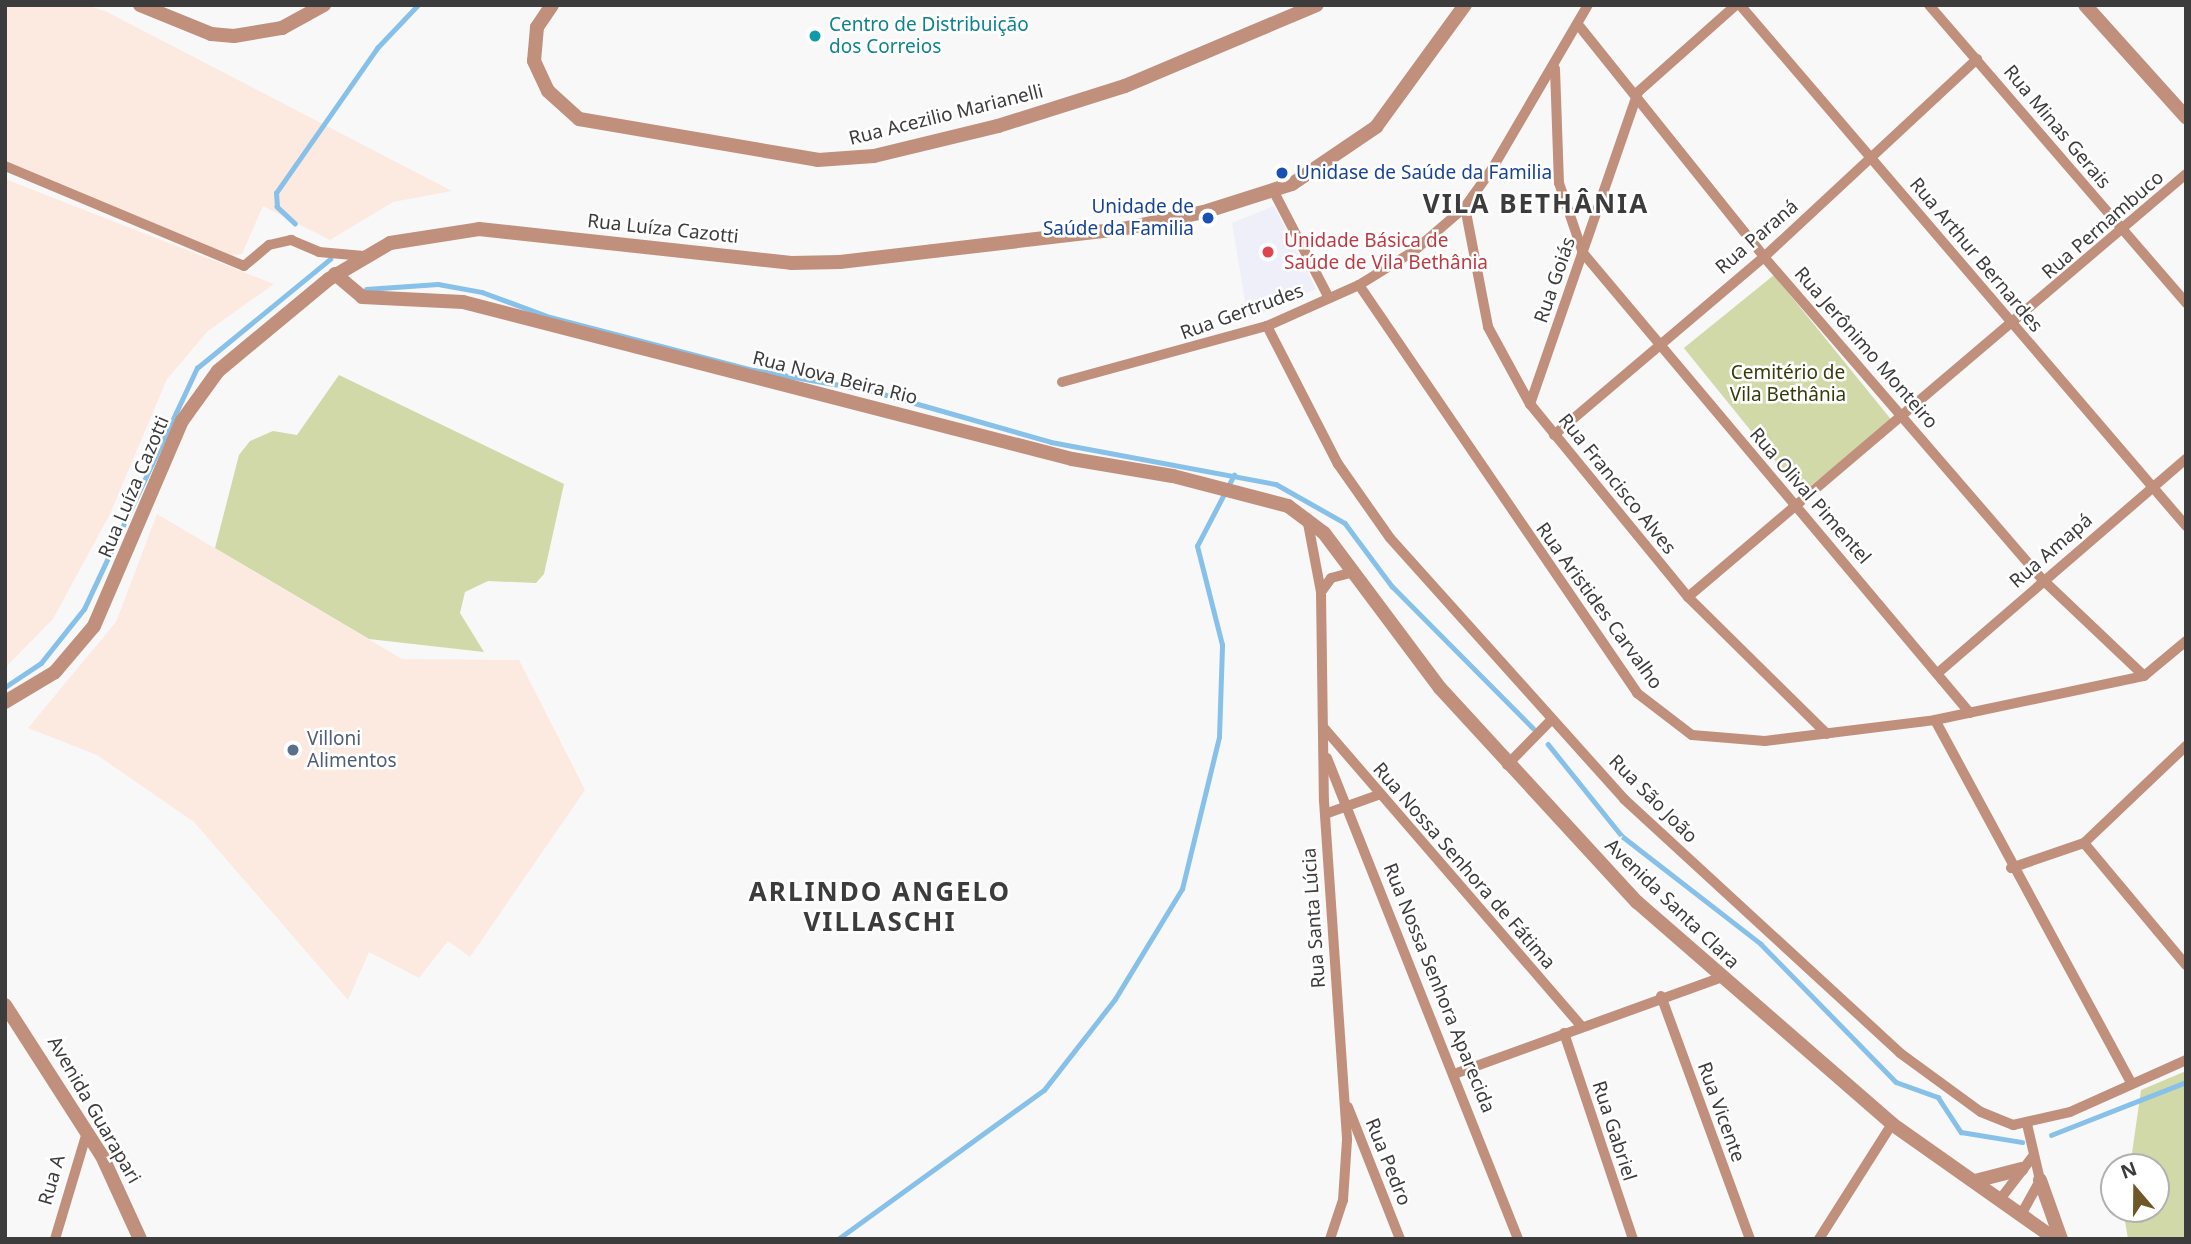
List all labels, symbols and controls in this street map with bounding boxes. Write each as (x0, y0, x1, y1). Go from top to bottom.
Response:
place label: Centro de Distribuição dos Correios (829, 14, 1029, 58)
marker: Centro de Distribuição dos Correios (807, 28, 823, 44)
street label: Rua Minas Gerais (1999, 61, 2115, 193)
street label: Rua Acezilio Marianelli (846, 80, 1046, 150)
place label: Unidase de Saúde da Familia (1296, 162, 1552, 184)
marker: Unidase de Saúde da Familia (1274, 165, 1290, 181)
street label: Rua Pernambuco (2038, 166, 2168, 284)
street label: Rua Arthur Bernardes (1905, 173, 2047, 337)
district label: VILA BETHÂNIA (1424, 188, 1648, 220)
street label: Rua Paraná (1711, 195, 1803, 279)
place label: Unidade de Saúde da Familia (1043, 196, 1194, 240)
street label: Rua Luíza Cazotti (586, 210, 740, 248)
marker: Unidade de Saúde da Familia (1200, 210, 1216, 226)
place label: Unidade Básica de Saúde de Vila Bethânia (1284, 230, 1488, 274)
street label: Rua Goiás (1530, 234, 1580, 326)
marker: Unidade Básica de Saúde de Vila Bethânia (1258, 242, 1278, 262)
street label: Rua Jerônimo Monteiro (1790, 262, 1942, 434)
street label: Rua Gertrudes (1177, 279, 1307, 345)
street label: Rua Nova Beira Rio (750, 346, 920, 410)
park label: Cemitério de Vila Bethânia (1730, 362, 1846, 406)
street label: Rua Francisco Alves (1553, 409, 1681, 559)
street label: Rua Luíza Cazotti (94, 413, 174, 561)
street label: Rua Olival Pimentel (1745, 423, 1875, 569)
street label: Rua Amapá (2005, 509, 2097, 593)
street label: Rua Aristides Carvalho (1531, 518, 1667, 694)
place label: Villoni Alimentos (307, 728, 397, 772)
marker: Villoni Alimentos (285, 742, 301, 758)
street label: Rua São João (1604, 750, 1702, 848)
street label: Rua Nossa Senhora de Fátima (1368, 758, 1560, 974)
street label: Avenida Santa Clara (1600, 834, 1744, 974)
street label: Rua Santa Lúcia (1298, 847, 1330, 989)
street label: Rua Nossa Senhora Aparecida (1378, 860, 1500, 1116)
district label: ARLINDO ANGELO VILLASCHI (751, 876, 1009, 938)
street label: Avenida Guarapari (43, 1032, 145, 1188)
street label: Rua Vicente (1692, 1059, 1750, 1165)
street label: Rua Gabriel (1587, 1078, 1641, 1184)
street label: Rua Pedro (1360, 1115, 1416, 1209)
street label: Rua A (34, 1152, 70, 1208)
north arrow (2100, 1153, 2170, 1223)
text: N (2117, 1155, 2140, 1185)

